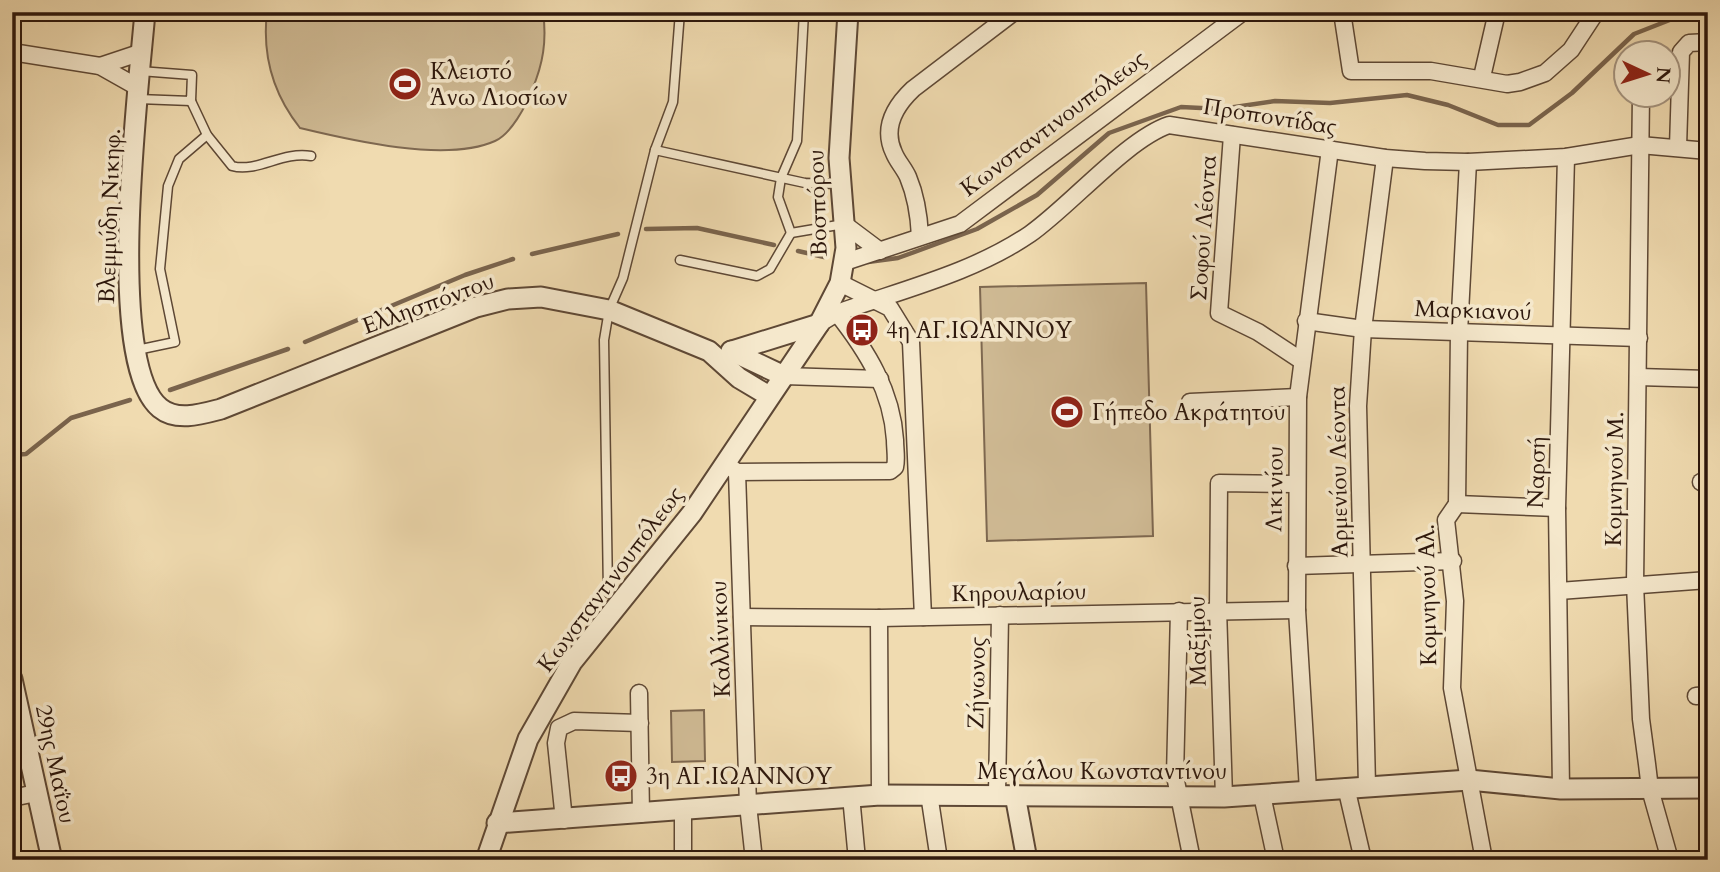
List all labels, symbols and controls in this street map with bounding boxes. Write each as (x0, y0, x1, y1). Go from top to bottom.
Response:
north arrow (1612, 38, 1682, 108)
street label: Κωνσταντινουπόλεως (954, 43, 1153, 204)
place label: Κλειστό Άνω Λιοσίων (430, 56, 568, 113)
sports icon: Κλειστό Άνω Λιοσίων (386, 65, 424, 103)
text: N (1649, 66, 1677, 85)
street label: Προποντίδας (1201, 91, 1339, 142)
street label: Βλεμμύδη Νικηφ. (91, 128, 128, 304)
street label: Βοσπόρου (800, 149, 835, 257)
street label: Σοφού Λέοντα (1183, 154, 1224, 302)
street label: Ελλησπόντου (358, 265, 499, 342)
street label: Μαρκιανού (1414, 293, 1532, 328)
bus stop icon: 4η ΑΓ.ΙΩΑΝΝΟΥ (843, 311, 881, 349)
place label: 4η ΑΓ.ΙΩΑΝΝΟΥ (886, 315, 1073, 346)
street label: Αρμενίου Λέοντα (1322, 386, 1355, 558)
sports icon: Γήπεδο Ακράτητου (1048, 393, 1086, 431)
place label: Γήπεδο Ακράτητου (1092, 397, 1286, 428)
street label: Κομνηνού Μ. (1598, 411, 1631, 547)
street label: Ναρσή (1520, 435, 1553, 509)
street label: Λικινίου (1258, 446, 1291, 532)
street label: Κωνσταντινουπόλεως (530, 480, 691, 679)
street label: Κομνηνού Αλ. (1411, 524, 1444, 666)
street label: Κηρουλαρίου (951, 576, 1087, 609)
street label: Καλλίνικου (703, 580, 738, 698)
street label: Μαξίμου (1181, 595, 1214, 686)
street label: Ζήνωνος (960, 636, 993, 729)
street label: 29ης Μαΐου (28, 702, 83, 826)
street label: Μεγάλου Κωνσταντίνου (977, 756, 1227, 787)
bus stop icon: 3η ΑΓ.ΙΩΑΝΝΟΥ (602, 757, 640, 795)
place label: 3η ΑΓ.ΙΩΑΝΝΟΥ (646, 761, 833, 792)

